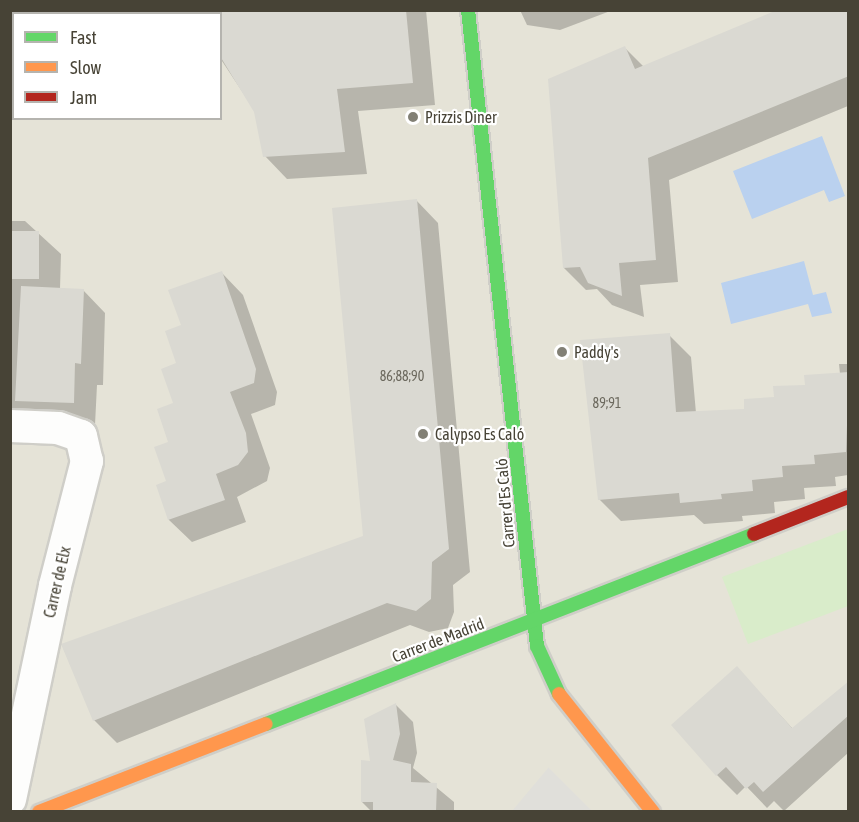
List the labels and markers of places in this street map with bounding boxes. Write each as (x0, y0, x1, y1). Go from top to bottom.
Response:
place label: Prizzis Diner (425, 107, 497, 127)
marker: Prizzis Diner (406, 110, 420, 124)
place label: Paddy's (574, 342, 619, 362)
marker: Paddy's (555, 345, 569, 359)
place label: Calypso Es Caló (435, 424, 524, 444)
marker: Calypso Es Caló (416, 427, 430, 441)

